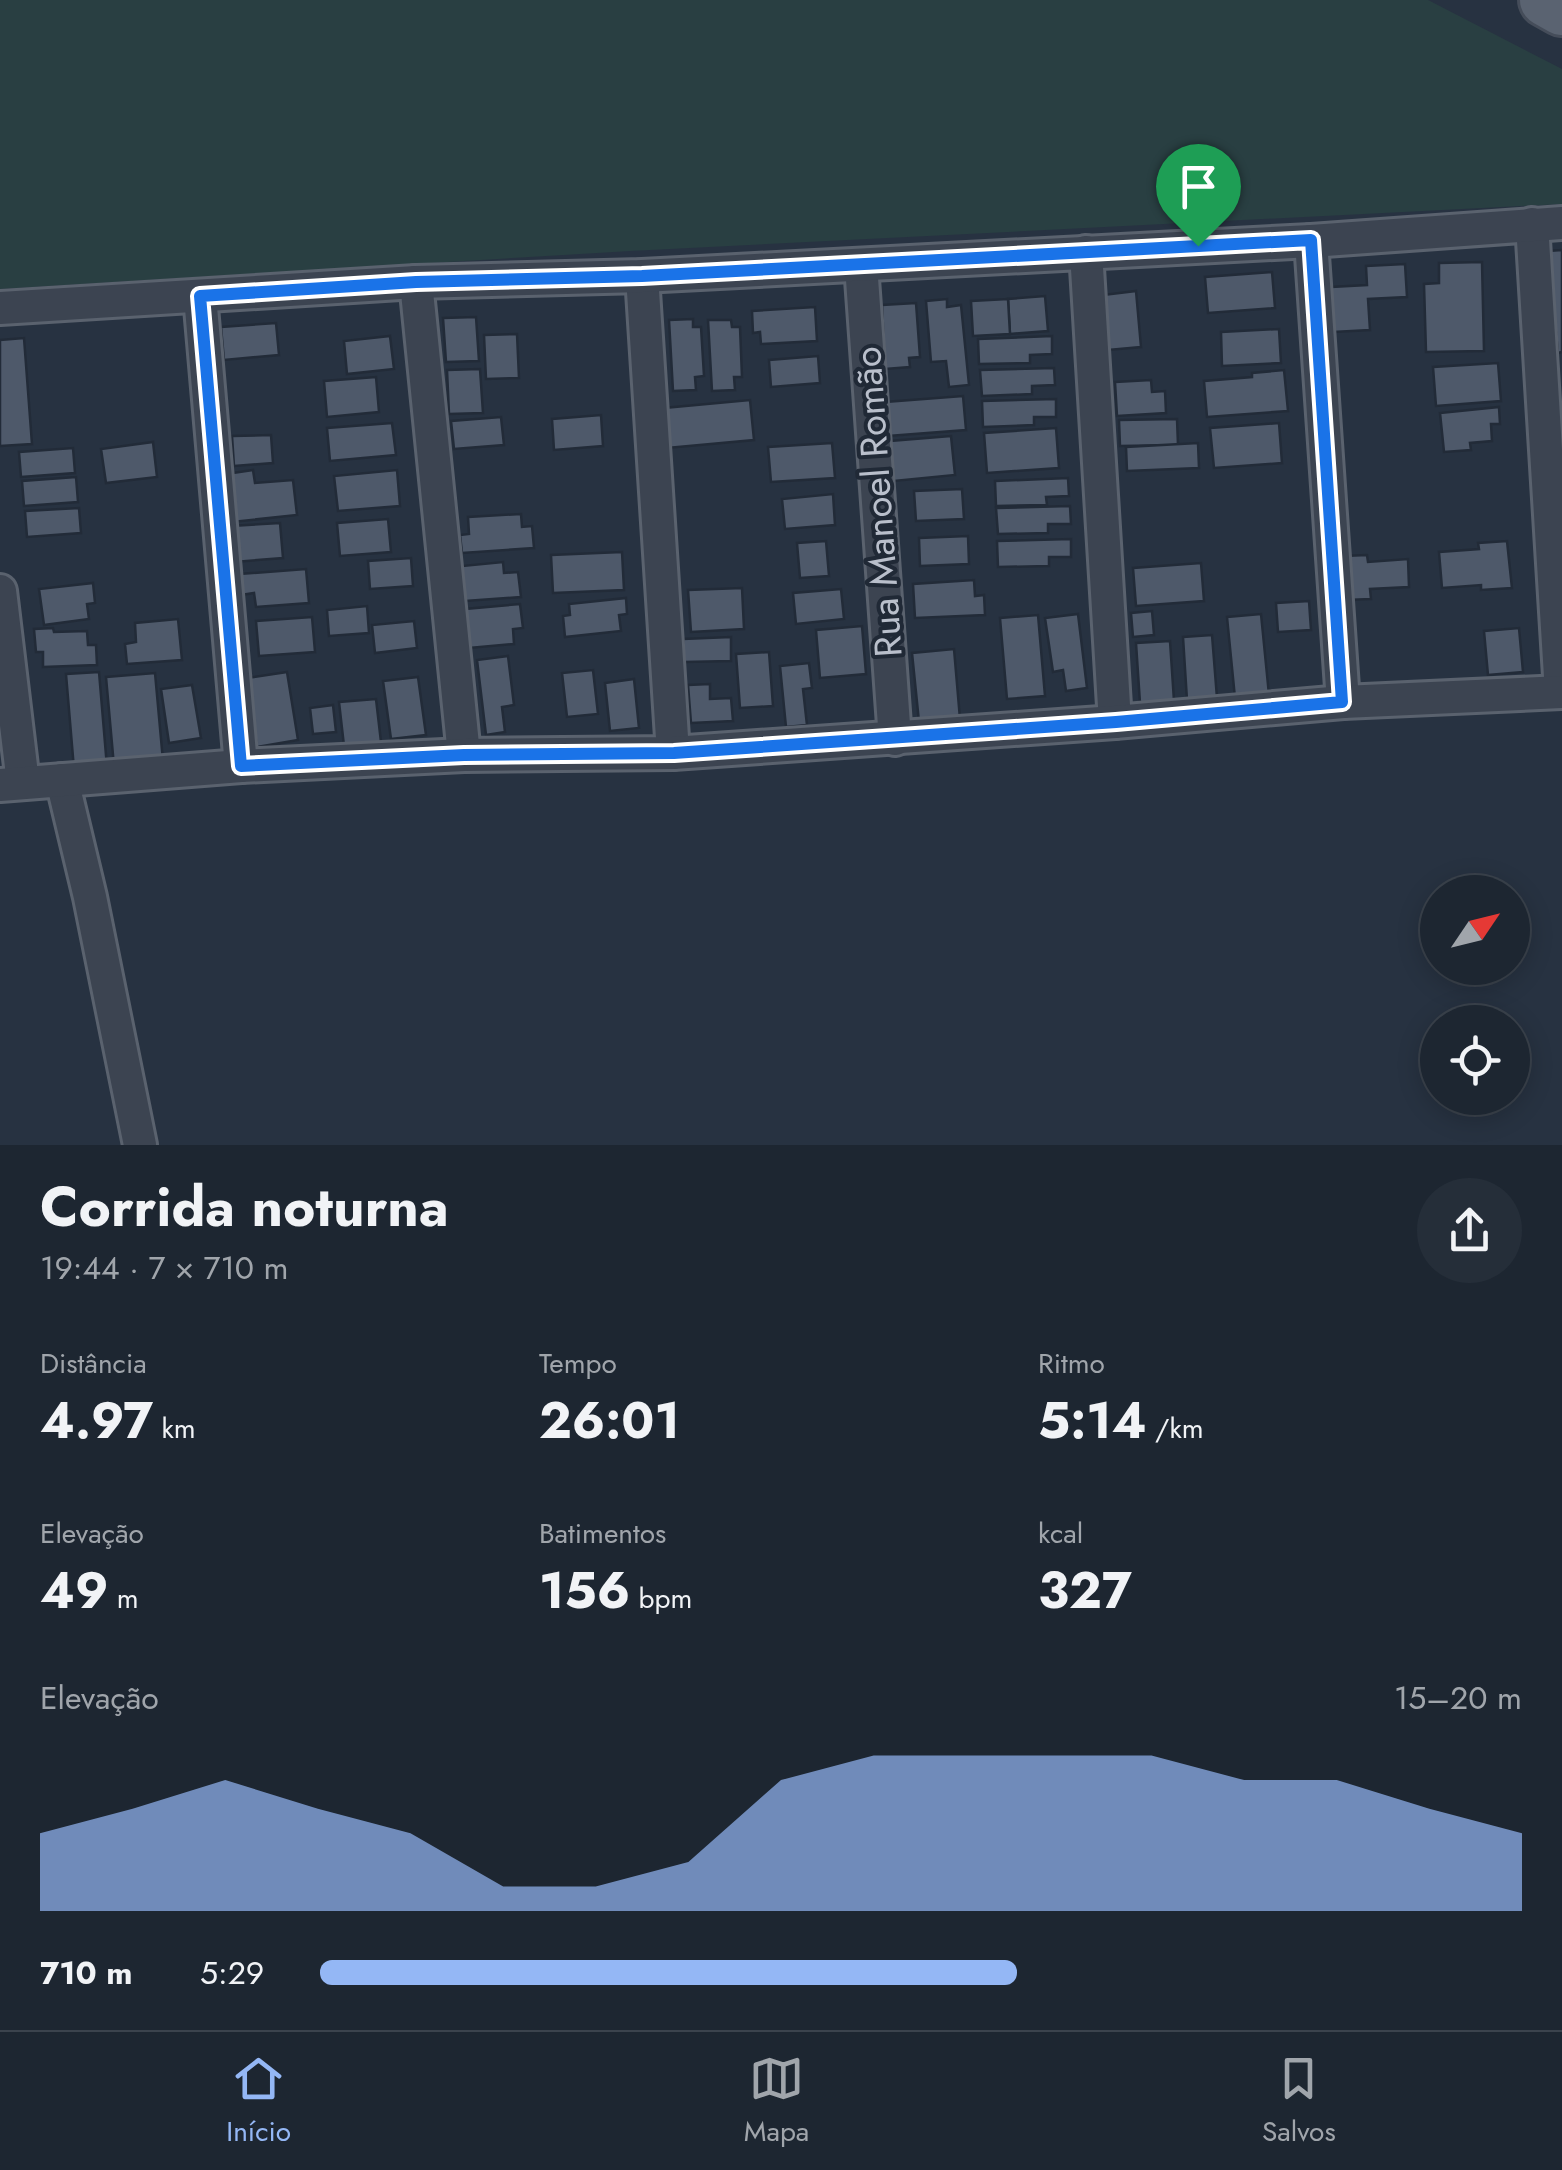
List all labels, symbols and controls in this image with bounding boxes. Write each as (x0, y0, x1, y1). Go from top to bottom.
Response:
pin (1156, 144, 1241, 247)
icon: arrive (1171, 159, 1226, 214)
street label: Rua Manoel Romão (839, 345, 916, 659)
north arrow (1420, 875, 1530, 985)
map controls (1420, 875, 1530, 1115)
button: locate (1420, 1005, 1530, 1115)
text: Corrida noturna (40, 1167, 449, 1247)
button: share (1417, 1178, 1522, 1283)
text: 19:44 · 7 × 710 m (40, 1245, 289, 1291)
text: Distância (40, 1343, 147, 1384)
text: Tempo (539, 1343, 617, 1384)
text: Ritmo (1038, 1343, 1105, 1384)
text: 4.97 (40, 1384, 153, 1457)
text: 26:01 (539, 1384, 680, 1457)
text: 5:14 (1038, 1384, 1147, 1457)
text: km (153, 1408, 196, 1449)
text: /km (1147, 1408, 1204, 1449)
text: Elevação (40, 1513, 144, 1554)
text: Batimentos (539, 1513, 666, 1554)
text: kcal (1038, 1513, 1083, 1554)
text: 49 (40, 1554, 108, 1627)
text: 156 (539, 1554, 630, 1627)
text: 327 (1038, 1554, 1132, 1627)
text: m (108, 1578, 139, 1619)
text: bpm (630, 1578, 692, 1619)
text: Elevação (40, 1675, 159, 1721)
text: 15–20 m (1394, 1675, 1522, 1721)
text: 710 m (40, 1950, 133, 1996)
text: 5:29 (200, 1950, 264, 1996)
tab: Início (226, 2051, 291, 2152)
tab: Mapa (744, 2051, 809, 2152)
tab: Salvos (1262, 2051, 1336, 2152)

